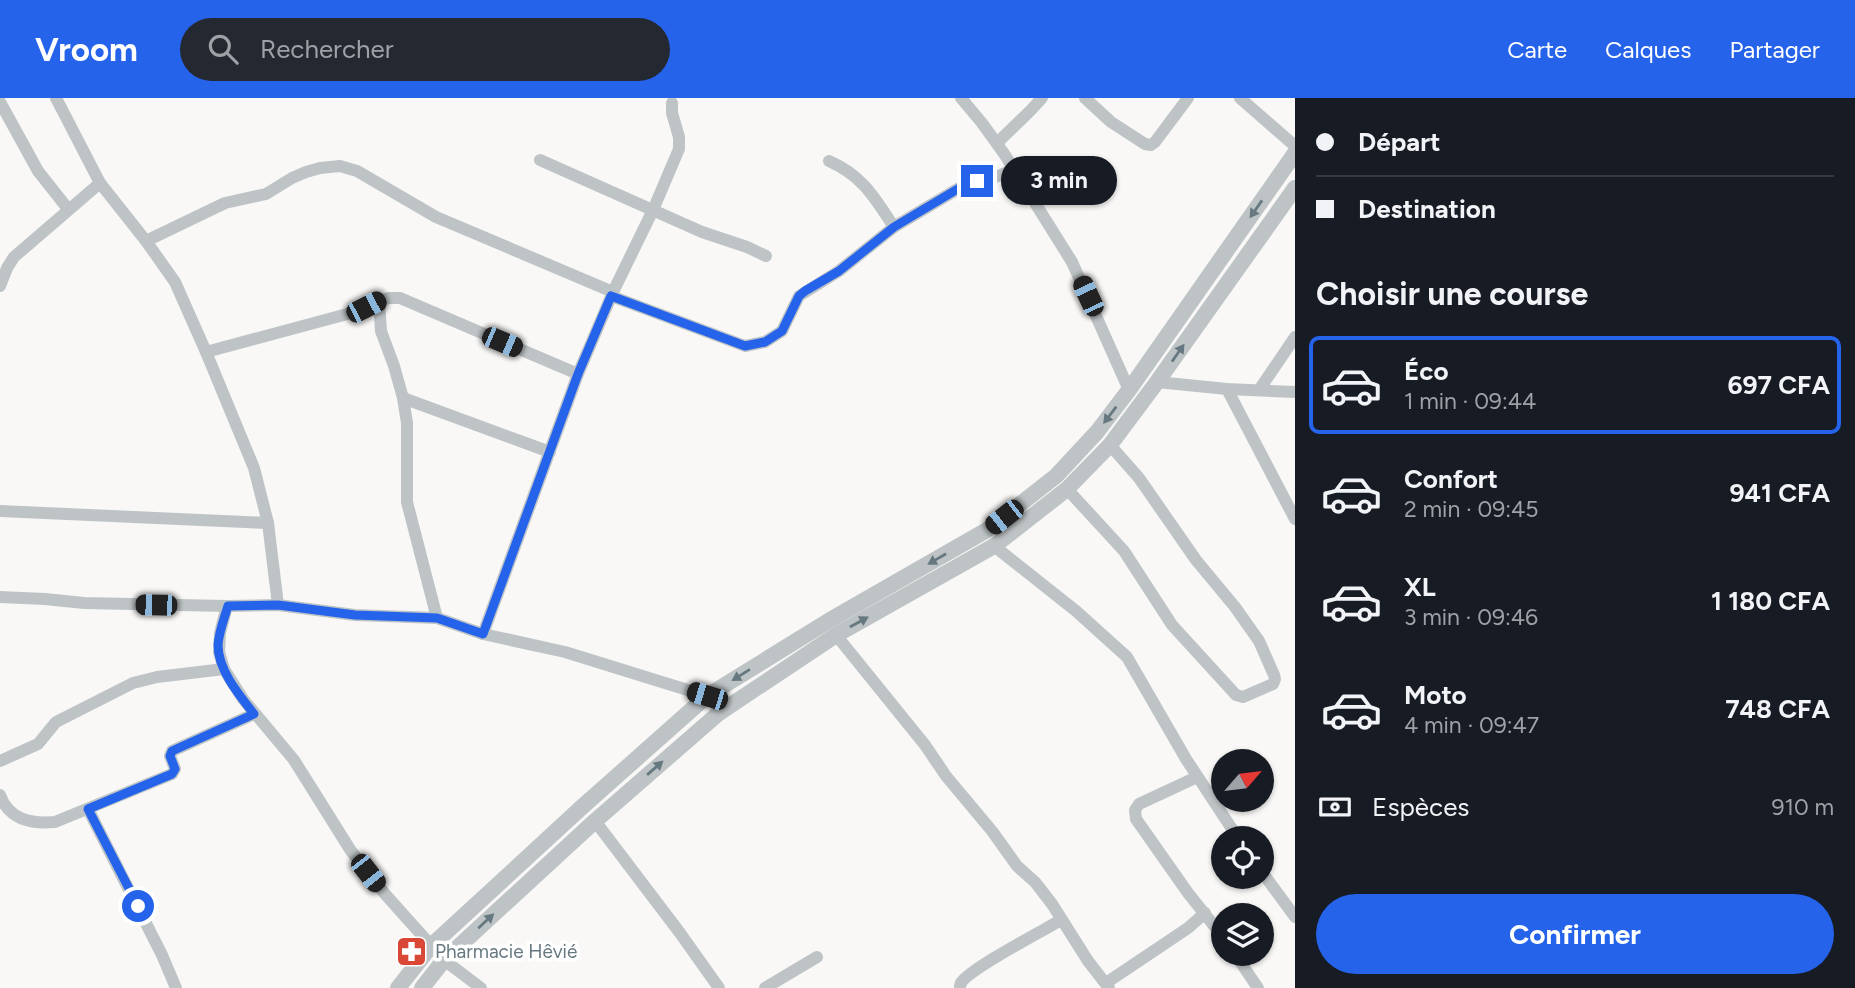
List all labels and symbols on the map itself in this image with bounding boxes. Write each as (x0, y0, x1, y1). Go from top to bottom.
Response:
callout: 3 min (1002, 156, 1117, 206)
route end (961, 165, 993, 197)
one-way arrow (1249, 200, 1263, 218)
car (1070, 273, 1107, 319)
car (343, 288, 390, 326)
car (479, 324, 526, 360)
one-way arrow (1171, 344, 1185, 362)
one-way arrow (1103, 405, 1117, 424)
car (981, 496, 1028, 538)
one-way arrow (927, 553, 946, 565)
car (135, 594, 178, 616)
one-way arrow (849, 616, 869, 628)
one-way arrow (732, 668, 751, 681)
car (684, 680, 731, 712)
north arrow (1211, 749, 1274, 812)
one-way arrow (646, 761, 663, 777)
car (347, 850, 390, 896)
route start (122, 890, 154, 922)
one-way arrow (477, 913, 495, 929)
pharmacy icon: Pharmacie Hêvié (395, 934, 429, 968)
place label: Pharmacie Hêvié (435, 940, 577, 963)

